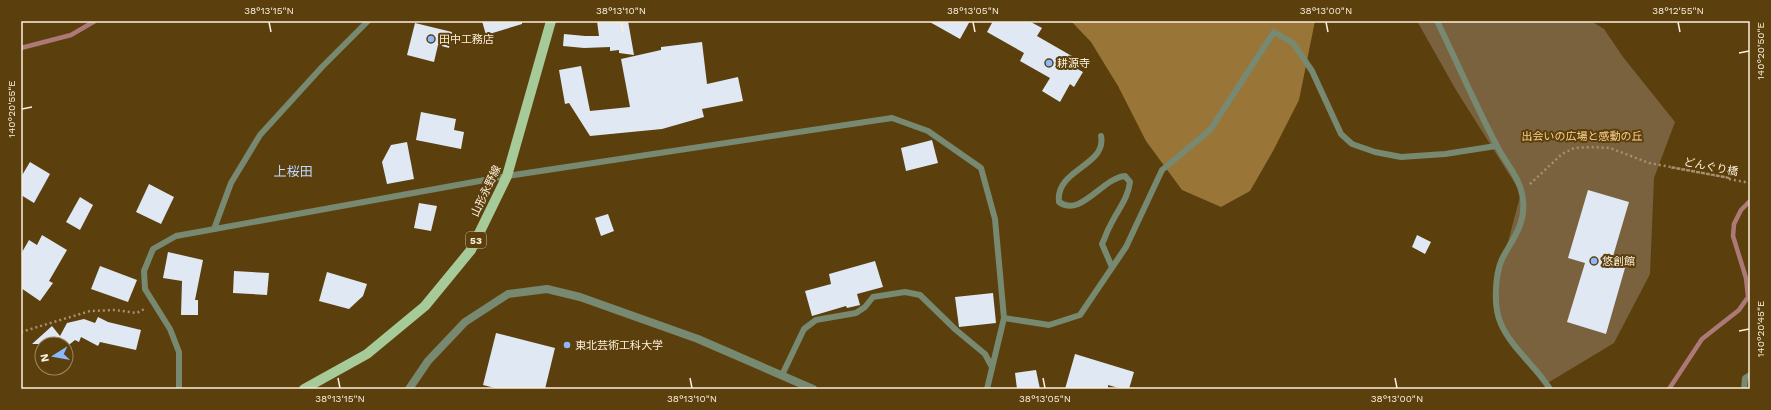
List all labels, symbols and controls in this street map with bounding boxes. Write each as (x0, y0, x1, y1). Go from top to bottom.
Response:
text: 38°13'15"N (244, 5, 294, 16)
text: 38°13'10"N (596, 5, 646, 16)
text: 38°13'05"N (947, 5, 999, 16)
text: 38°13'00"N (1300, 5, 1352, 16)
text: 38°12'55"N (1652, 5, 1704, 16)
text: 140°20'50"E (1755, 22, 1766, 80)
place label: 田中工務店 (439, 33, 494, 46)
marker: 田中工務店 (426, 34, 436, 44)
place label: 耕源寺 (1057, 57, 1090, 70)
marker: 耕源寺 (1044, 58, 1054, 68)
text: 140°20'55"E (6, 80, 17, 138)
park label: 出会いの広場と感動の丘 (1522, 130, 1643, 143)
street label: どんぐり橋 (1683, 155, 1739, 179)
street label: 山形永野線 (468, 163, 504, 219)
district label: 上桜田 (273, 164, 313, 179)
road number: 53 (466, 232, 486, 248)
place label: 悠創館 (1602, 255, 1635, 268)
marker: 悠創館 (1589, 256, 1599, 266)
text: 140°20'45"E (1755, 301, 1766, 357)
north arrow (34, 336, 74, 376)
place label: 東北芸術工科大学 (575, 339, 663, 352)
marker: 東北芸術工科大学 (562, 340, 572, 350)
text: N (38, 353, 52, 363)
text: 38°13'15"N (315, 393, 365, 404)
text: 38°13'10"N (667, 393, 717, 404)
text: 38°13'05"N (1019, 393, 1071, 404)
text: 38°13'00"N (1371, 393, 1423, 404)

